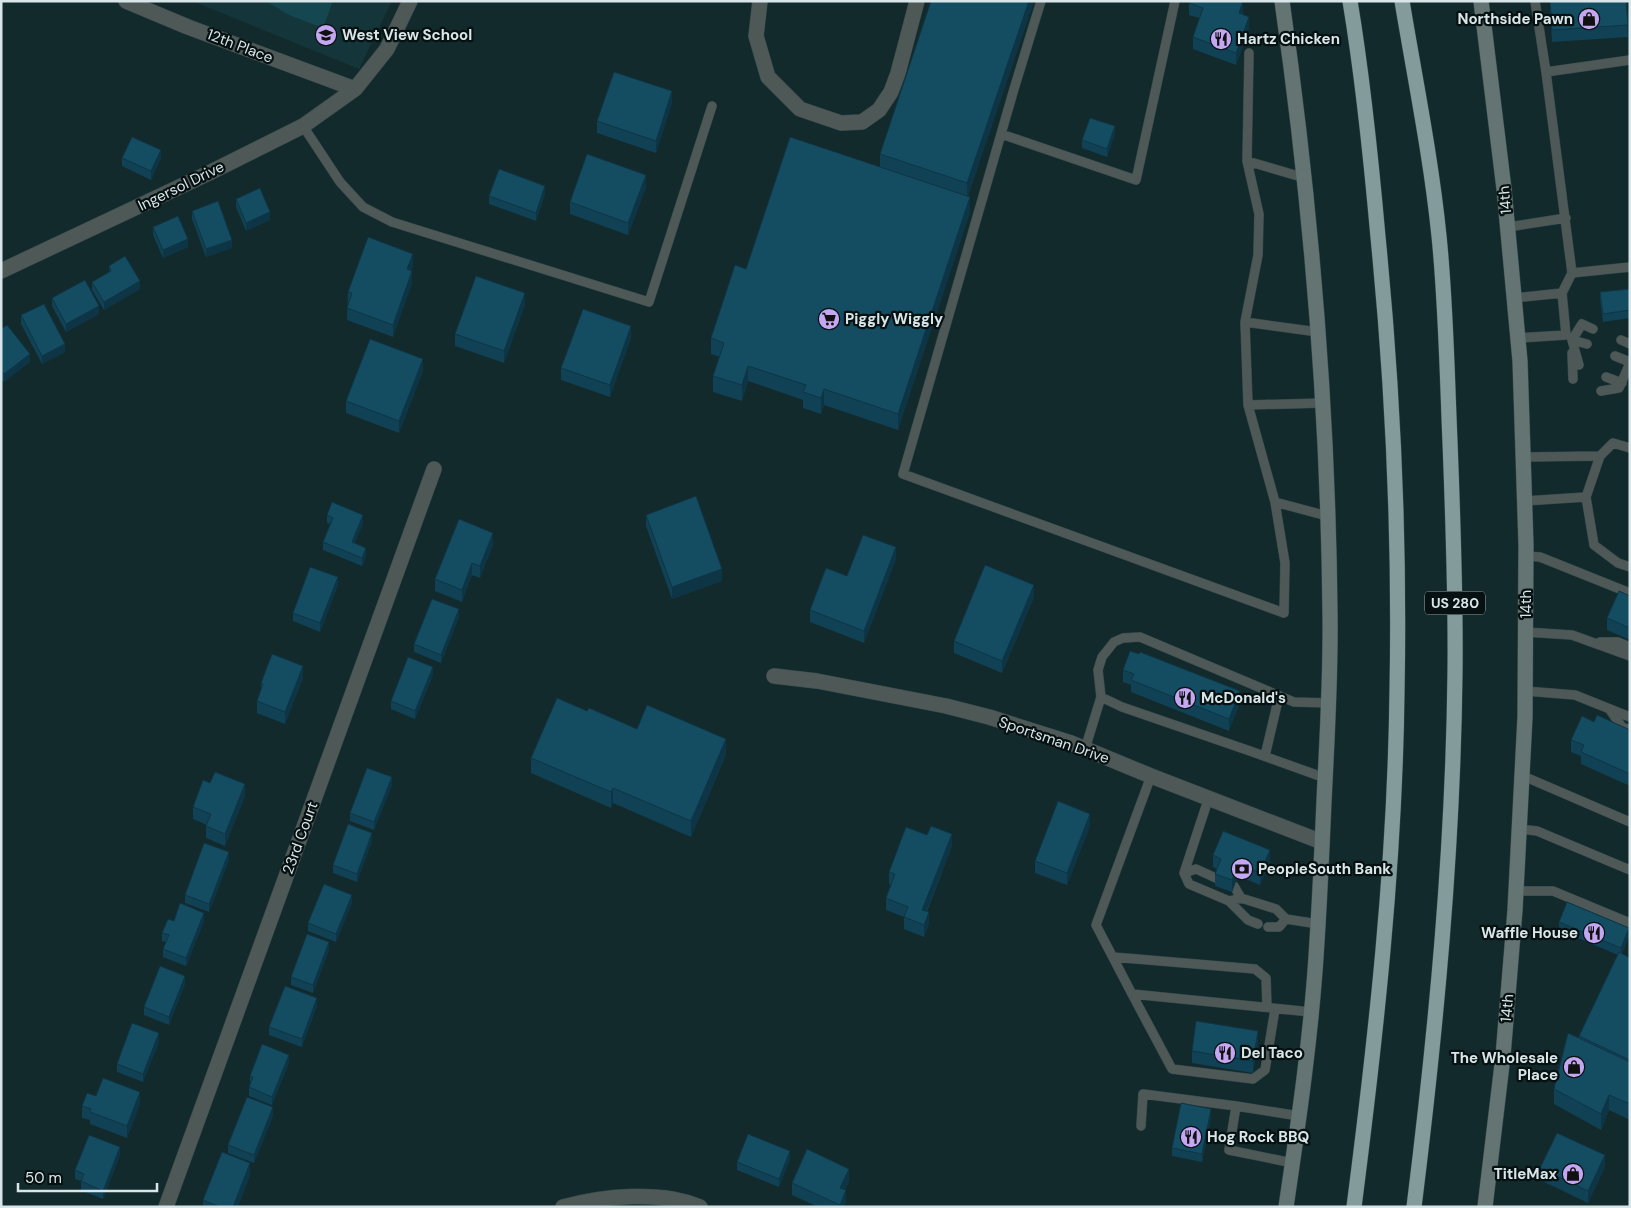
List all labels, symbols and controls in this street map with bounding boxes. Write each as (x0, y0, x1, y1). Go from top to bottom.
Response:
shop icon: Northside Pawn (1577, 7, 1601, 31)
place label: Northside Pawn (1458, 9, 1573, 29)
school or university icon: West View School (314, 23, 338, 47)
street label: 12th Place (204, 24, 276, 68)
place label: West View School (342, 25, 472, 45)
restaurant icon: Hartz Chicken (1209, 27, 1233, 51)
place label: Hartz Chicken (1237, 29, 1340, 49)
street label: Ingersol Drive (135, 157, 227, 215)
street label: 14th (1494, 185, 1516, 215)
supermarket icon: Piggly Wiggly (817, 307, 841, 331)
place label: Piggly Wiggly (845, 309, 943, 329)
street label: 14th (1516, 590, 1536, 618)
road number: US 280 (1425, 592, 1485, 614)
restaurant icon: McDonald's (1173, 686, 1197, 710)
place label: McDonald's (1201, 688, 1286, 708)
street label: Sportsman Drive (996, 712, 1112, 768)
street label: 23rd Court (278, 799, 322, 877)
bank icon: PeopleSouth Bank (1230, 857, 1254, 881)
place label: PeopleSouth Bank (1258, 859, 1391, 879)
restaurant icon: Waffle House (1582, 921, 1606, 945)
place label: Waffle House (1481, 923, 1578, 943)
street label: 14th (1496, 993, 1518, 1023)
restaurant icon: Del Taco (1213, 1041, 1237, 1065)
place label: Del Taco (1241, 1043, 1303, 1063)
place label: The Wholesale Place (1451, 1048, 1558, 1085)
shop icon: The Wholesale Place (1562, 1055, 1586, 1079)
restaurant icon: Hog Rock BBQ (1179, 1125, 1203, 1149)
place label: Hog Rock BBQ (1207, 1127, 1309, 1147)
scale bar (18, 1160, 156, 1192)
shop icon: TitleMax (1561, 1162, 1585, 1186)
place label: TitleMax (1494, 1164, 1557, 1184)
text: 50 m (25, 1168, 62, 1188)

